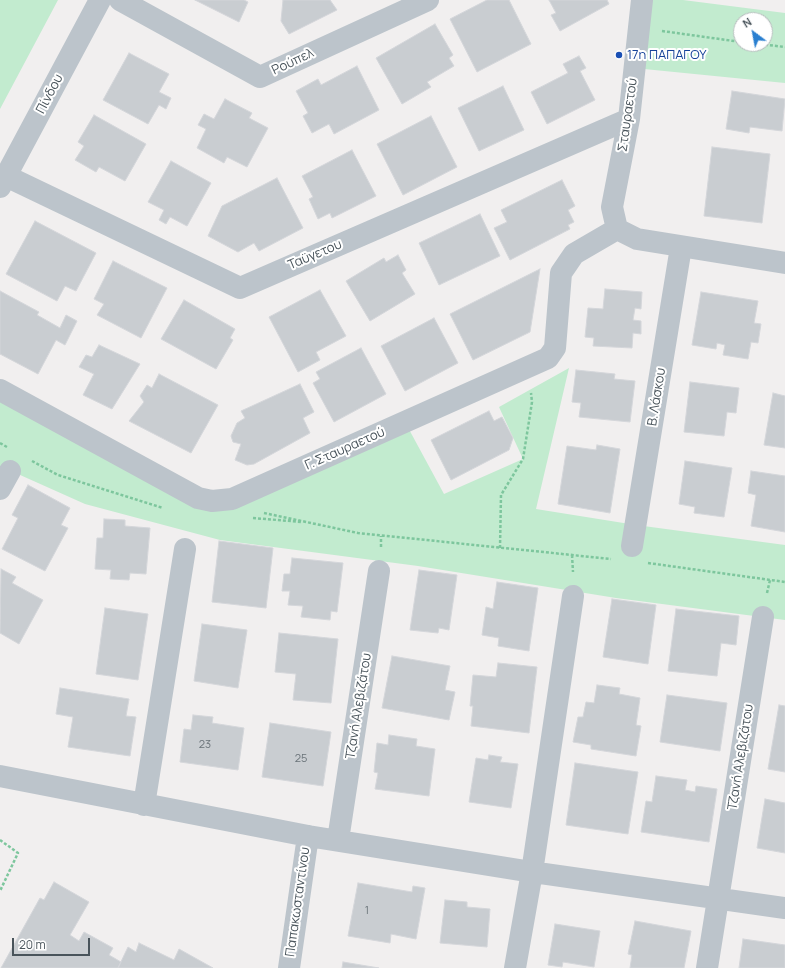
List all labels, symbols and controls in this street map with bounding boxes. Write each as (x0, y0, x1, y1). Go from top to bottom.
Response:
north arrow (733, 12, 773, 52)
text: N (740, 14, 754, 31)
street label: Ρούπελ (270, 46, 316, 78)
place label: 17η ΠΑΠΑΓΟΥ (627, 47, 707, 63)
marker: 17η ΠΑΠΑΓΟΥ (614, 50, 624, 60)
street label: Πίνδου (33, 72, 67, 116)
street label: Σταυραετού (615, 77, 641, 153)
street label: Ταϋγετου (286, 237, 344, 273)
street label: Β. Λάσκου (645, 367, 669, 427)
street label: Γ. Σταυραετού (303, 424, 387, 474)
street label: Τζανή Αλεβιζάτου (343, 652, 375, 760)
street label: Τζανή Αλεβιζάτου (725, 703, 757, 811)
house number: 23 (199, 738, 211, 752)
house number: 25 (295, 752, 307, 766)
street label: Παπακωσταντίνου (283, 846, 313, 958)
house number: 1 (365, 904, 369, 918)
scale bar (14, 930, 92, 956)
text: 20 m (19, 936, 46, 953)

